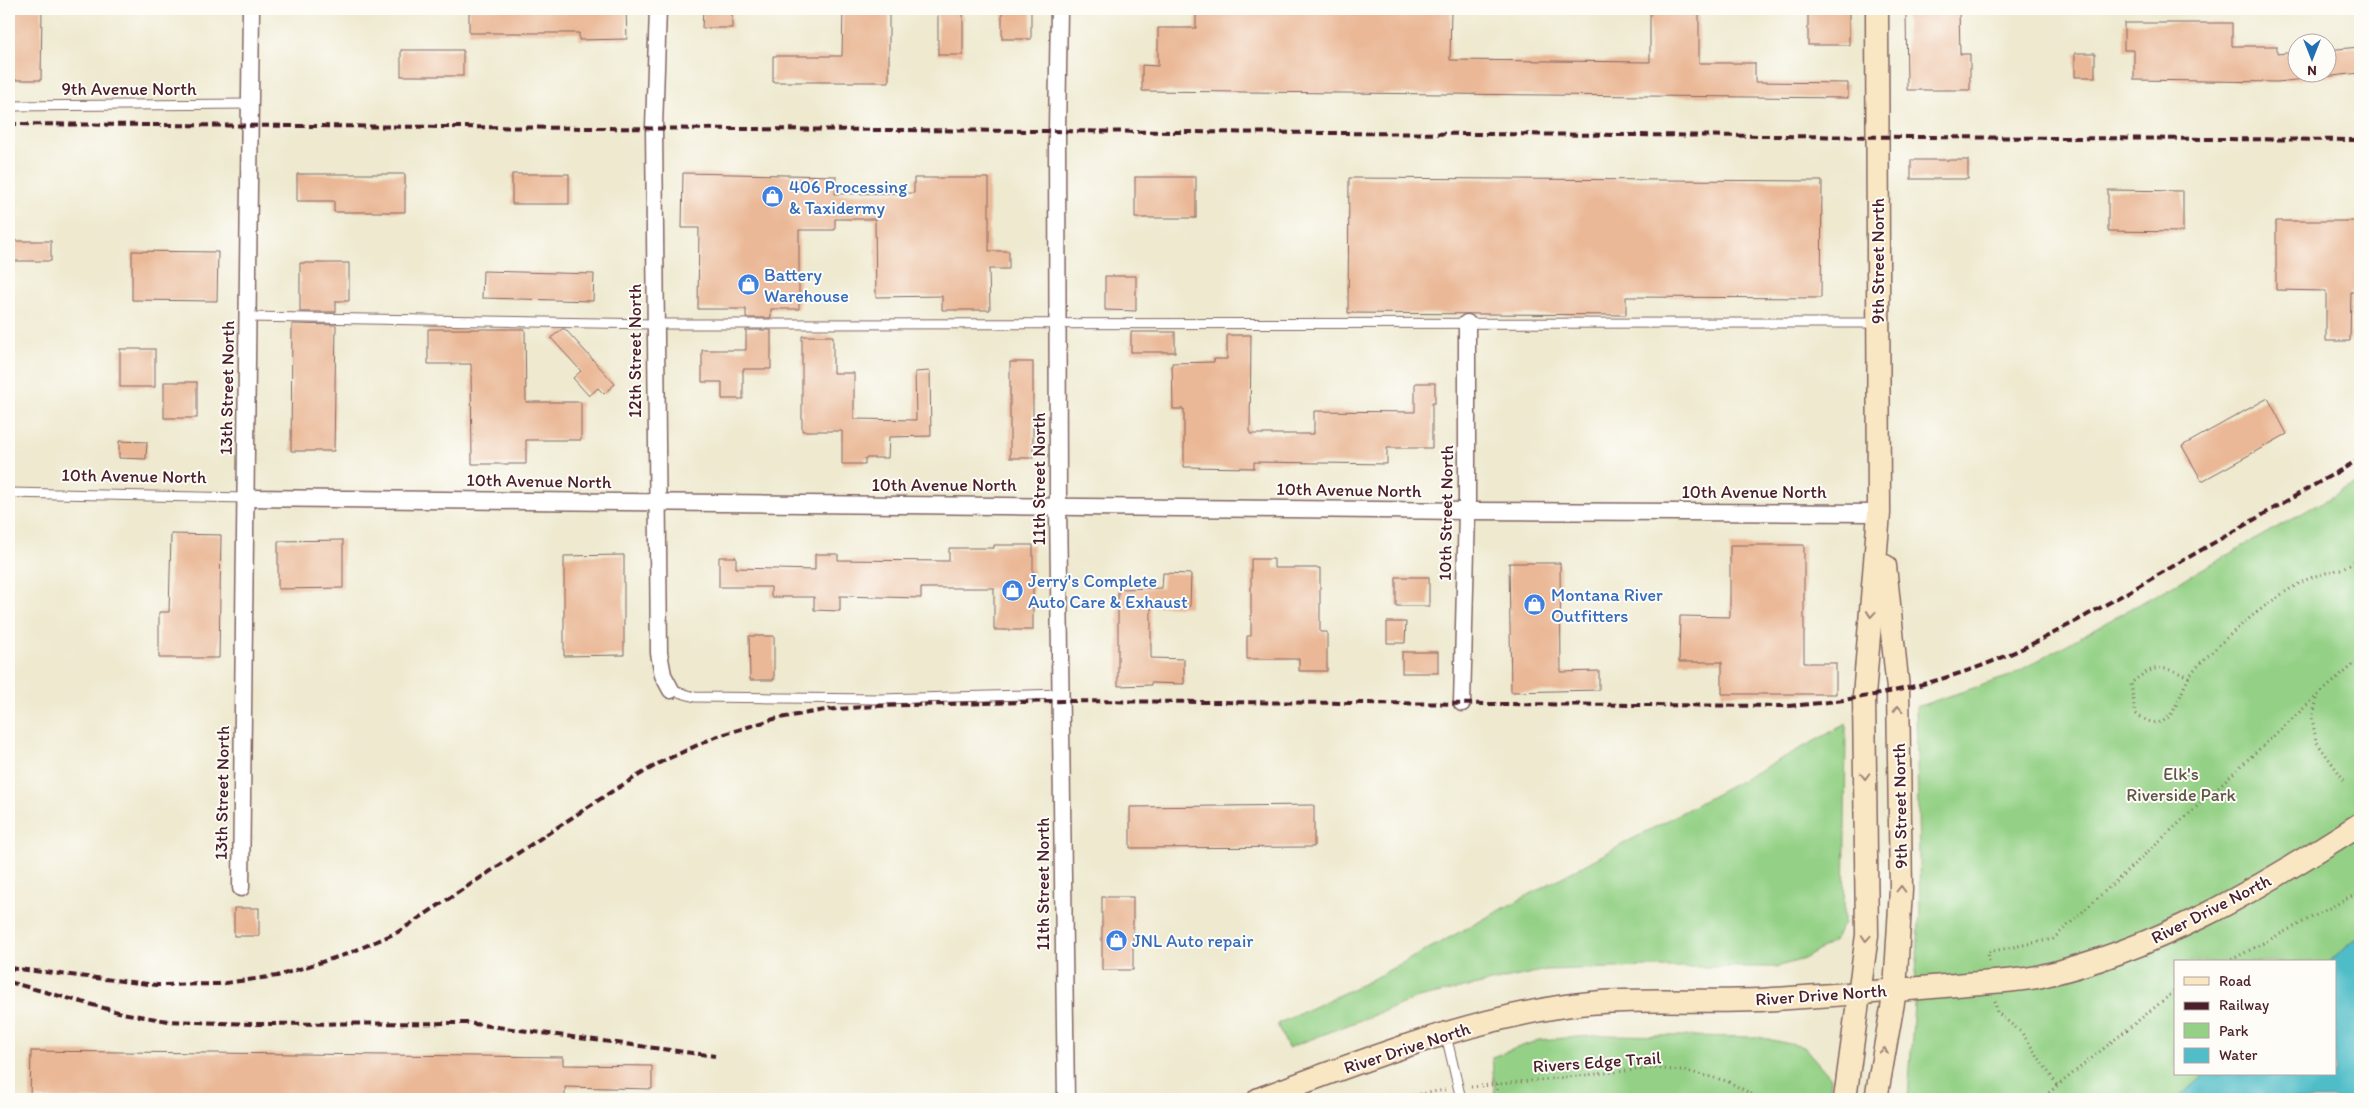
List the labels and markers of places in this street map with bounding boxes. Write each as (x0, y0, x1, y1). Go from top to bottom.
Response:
place label: 406 Processing & Taxidermy (789, 176, 908, 219)
shop icon: 406 Processing & Taxidermy (761, 185, 785, 209)
place label: Battery Warehouse (764, 264, 849, 307)
shop icon: Battery Warehouse (736, 273, 760, 297)
place label: Jerry's Complete Auto Care & Exhaust (1028, 570, 1188, 613)
shop icon: Jerry's Complete Auto Care & Exhaust (1000, 579, 1024, 603)
place label: Montana River Outfitters (1551, 584, 1663, 627)
shop icon: Montana River Outfitters (1523, 593, 1547, 617)
shop icon: JNL Auto repair (1104, 929, 1128, 953)
place label: JNL Auto repair (1132, 930, 1254, 952)

